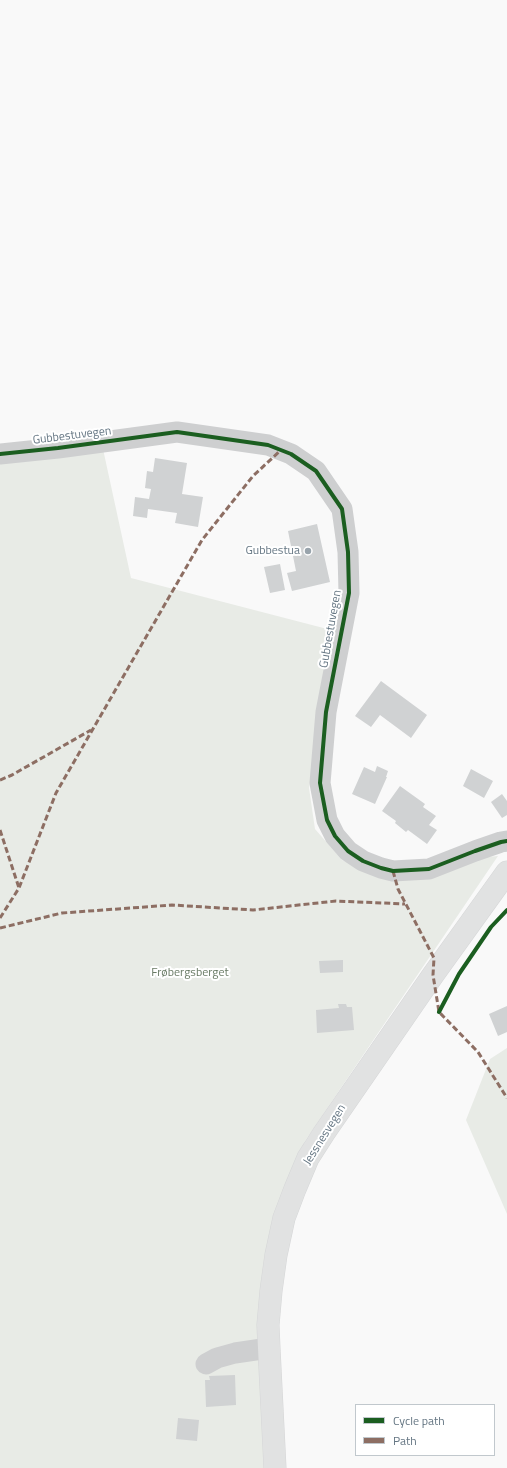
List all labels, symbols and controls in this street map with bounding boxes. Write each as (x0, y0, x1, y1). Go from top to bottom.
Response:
street label: Gubbestuvegen (32, 424, 112, 448)
place label: Gubbestua (245, 544, 300, 558)
marker: Gubbestua (303, 546, 313, 556)
street label: Gubbestuvegen (317, 589, 345, 669)
park label: Frøbergsberget (151, 966, 229, 980)
street label: Jessnesvegen (301, 1102, 349, 1168)
legend (355, 1404, 495, 1456)
text: Cycle path (393, 1411, 445, 1430)
text: Path (393, 1431, 417, 1450)

